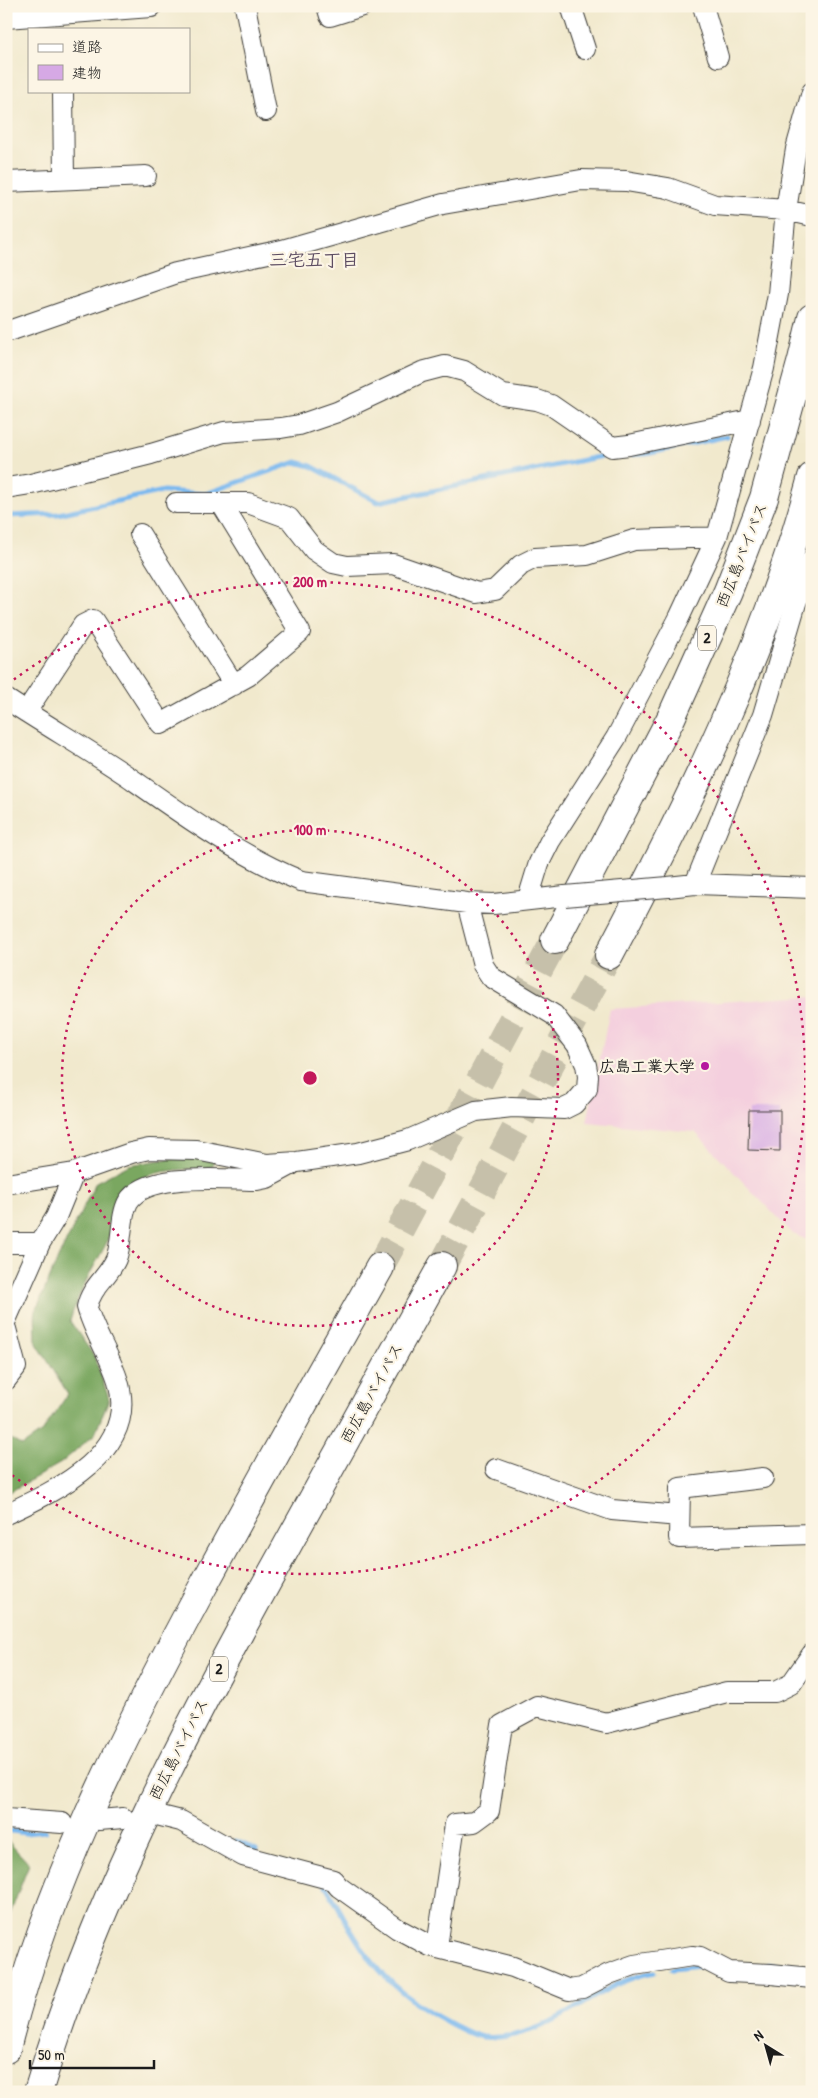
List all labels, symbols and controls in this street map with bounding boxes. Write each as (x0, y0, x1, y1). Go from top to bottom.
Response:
legend (28, 28, 190, 92)
text: 道路 (72, 36, 102, 57)
text: 建物 (72, 62, 102, 83)
district label: 三宅五丁目 (269, 247, 359, 272)
street label: 西広島バイパス (710, 499, 772, 611)
text: 200 m (293, 571, 327, 592)
road number: 2 (698, 626, 716, 650)
text: 100 m (294, 819, 326, 840)
place label: 広島工業大学 (599, 1055, 695, 1077)
marker: 広島工業大学 (699, 1060, 711, 1072)
centre of rings (301, 1069, 319, 1087)
street label: 西広島バイパス (334, 1339, 408, 1447)
road number: 2 (210, 1656, 228, 1682)
street label: 西広島バイパス (143, 1694, 213, 1804)
north arrow (740, 2020, 790, 2070)
text: N (749, 2025, 767, 2045)
scale bar (30, 2038, 154, 2070)
text: 50 m (38, 2044, 65, 2065)

